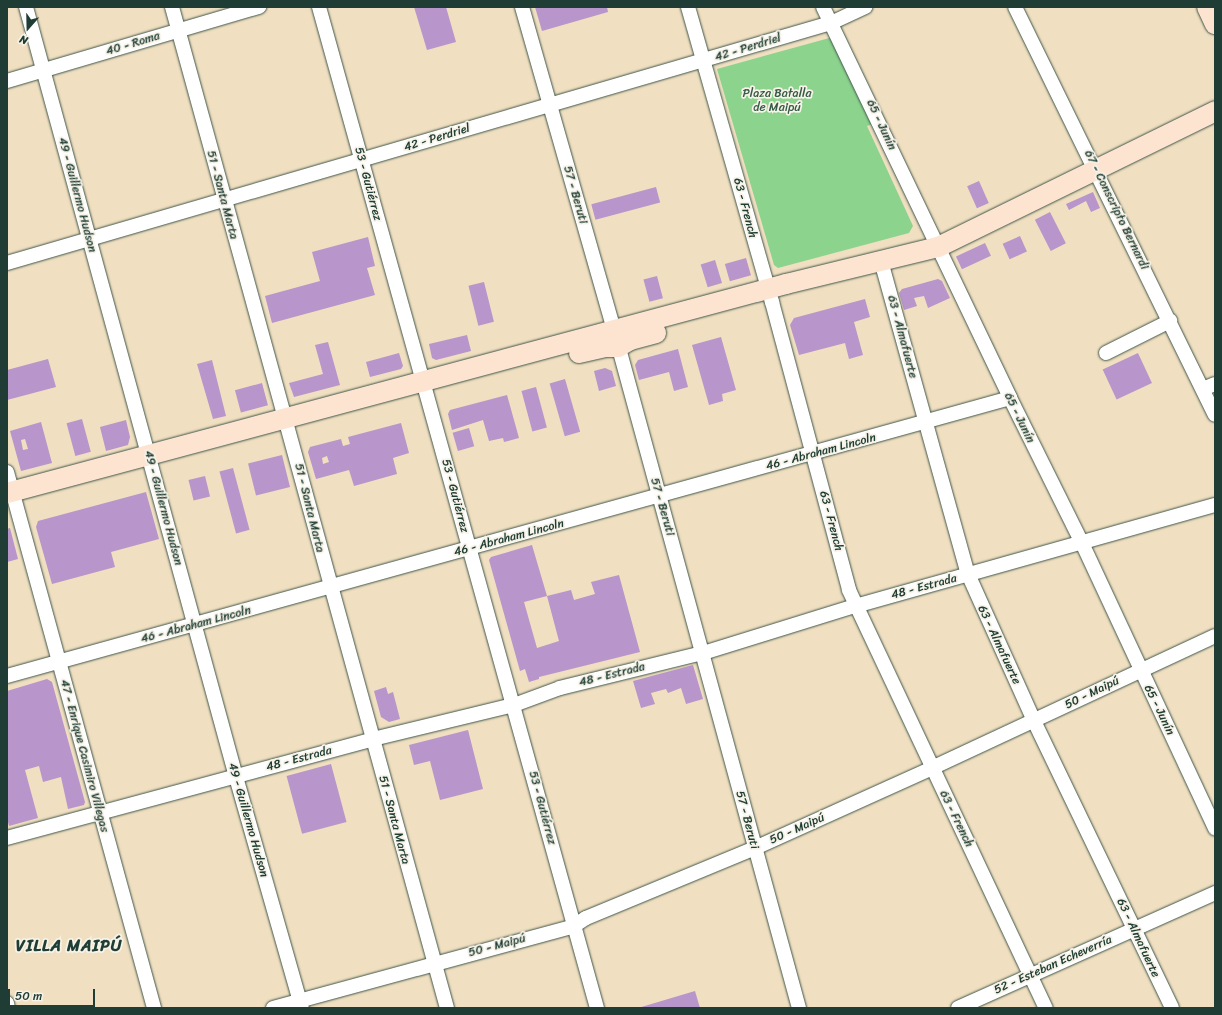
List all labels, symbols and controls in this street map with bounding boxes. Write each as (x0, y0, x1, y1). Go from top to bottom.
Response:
north arrow (8, 8, 48, 48)
street label: 40 - Roma (104, 29, 162, 59)
text: N (17, 30, 31, 50)
street label: 42 - Perdriel (713, 31, 783, 65)
park label: Plaza Batalla de Maipú (742, 87, 812, 115)
street label: 65 - Junín (863, 97, 899, 153)
street label: 42 - Perdriel (402, 121, 472, 155)
street label: 49 - Guillermo Hudson (55, 136, 99, 254)
street label: 53 - Gutiérrez (351, 146, 385, 222)
street label: 67 - Conscripto Bernardi (1081, 148, 1151, 272)
street label: 51 - Santa Marta (203, 149, 241, 241)
street label: 57 - Beruti (560, 164, 590, 226)
street label: 63 - French (730, 176, 760, 240)
street label: 63 - Almafuerte (884, 294, 920, 380)
street label: 65 - Junín (1001, 390, 1037, 446)
street label: 46 - Abraham Lincoln (764, 430, 878, 474)
street label: 49 - Guillermo Hudson (141, 449, 185, 567)
street label: 53 - Gutiérrez (438, 458, 472, 534)
street label: 51 - Santa Marta (291, 462, 327, 554)
street label: 57 - Beruti (647, 476, 677, 538)
street label: 63 - French (816, 489, 846, 553)
street label: 46 - Abraham Lincoln (452, 516, 566, 560)
street label: 48 - Estrada (890, 571, 958, 603)
street label: 46 - Abraham Lincoln (139, 603, 253, 647)
street label: 63 - Almafuerte (974, 603, 1024, 687)
street label: 48 - Estrada (578, 660, 646, 690)
street label: 50 - Maipú (1063, 674, 1121, 712)
street label: 47 - Enrique Casimiro Villegas (57, 677, 111, 835)
street label: 65 - Junín (1141, 682, 1177, 738)
street label: 48 - Estrada (265, 743, 333, 775)
street label: 49 - Guillermo Hudson (225, 761, 271, 879)
street label: 53 - Gutiérrez (525, 770, 559, 846)
street label: 51 - Santa Marta (375, 774, 413, 866)
street label: 63 - French (936, 788, 976, 850)
street label: 57 - Beruti (732, 789, 762, 851)
street label: 50 - Maipú (767, 811, 827, 847)
street label: 63 - Almafuerte (1113, 896, 1163, 980)
street label: 50 - Maipú (467, 931, 527, 961)
street label: 52 - Esteban Echeverría (992, 932, 1114, 998)
district label: VILLA MAIPÚ (17, 936, 121, 956)
scale bar (10, 981, 97, 1007)
text: 50 m (15, 985, 42, 1007)

